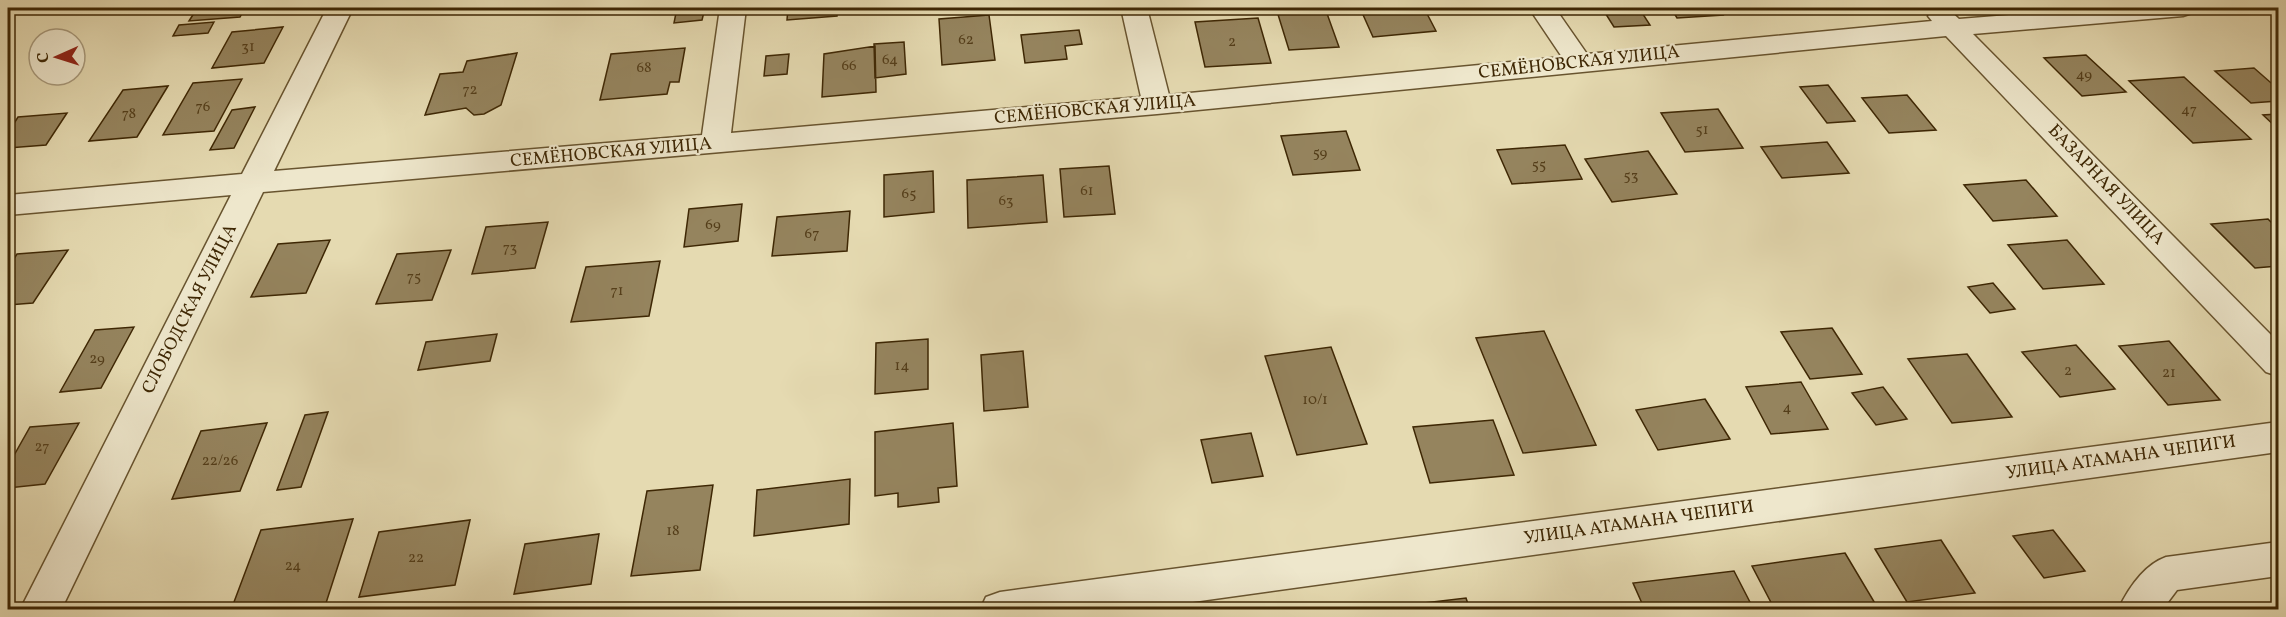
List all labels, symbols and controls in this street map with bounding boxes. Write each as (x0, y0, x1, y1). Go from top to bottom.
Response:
north arrow (27, 27, 87, 87)
house number: 62 (958, 30, 974, 51)
house number: 2 (1228, 32, 1236, 53)
house number: 31 (241, 37, 255, 58)
street label: СЕМЁНОВСКАЯ УЛИЦА (1477, 40, 1681, 86)
house number: 64 (882, 50, 898, 71)
text: С (33, 52, 55, 63)
house number: 66 (841, 56, 857, 77)
house number: 68 (636, 58, 652, 79)
house number: 49 (2076, 65, 2092, 86)
house number: 72 (462, 80, 478, 101)
street label: СЕМЁНОВСКАЯ УЛИЦА (993, 89, 1197, 131)
house number: 76 (196, 97, 210, 118)
house number: 47 (2181, 100, 2197, 121)
house number: 78 (122, 104, 136, 125)
street label: БАЗАРНАЯ УЛИЦА (2042, 119, 2171, 251)
house number: 51 (1695, 120, 1709, 141)
street label: СЕМЁНОВСКАЯ УЛИЦА (509, 132, 713, 174)
house number: 59 (1313, 143, 1328, 164)
house number: 55 (1532, 155, 1546, 176)
house number: 53 (1624, 166, 1638, 187)
house number: 61 (1080, 181, 1094, 202)
house number: 65 (902, 184, 916, 205)
house number: 63 (998, 191, 1014, 212)
house number: 69 (705, 215, 721, 236)
street label: СЛОБОДСКАЯ УЛИЦА (136, 219, 244, 398)
house number: 67 (805, 224, 819, 245)
house number: 73 (503, 238, 517, 259)
house number: 75 (407, 267, 421, 288)
house number: 71 (610, 281, 624, 302)
house number: 29 (89, 349, 105, 370)
house number: 14 (895, 356, 909, 377)
house number: 2 (2064, 361, 2072, 382)
house number: 21 (2162, 363, 2176, 384)
house number: 10/1 (1302, 390, 1328, 411)
house number: 4 (1783, 398, 1792, 419)
street label: УЛИЦА АТАМАНА ЧЕПИГИ (2004, 429, 2238, 487)
house number: 27 (35, 437, 49, 458)
house number: 22/26 (202, 451, 238, 472)
street label: УЛИЦА АТАМАНА ЧЕПИГИ (1522, 494, 1756, 552)
house number: 18 (666, 521, 680, 542)
house number: 22 (408, 548, 424, 569)
house number: 24 (285, 556, 301, 577)

